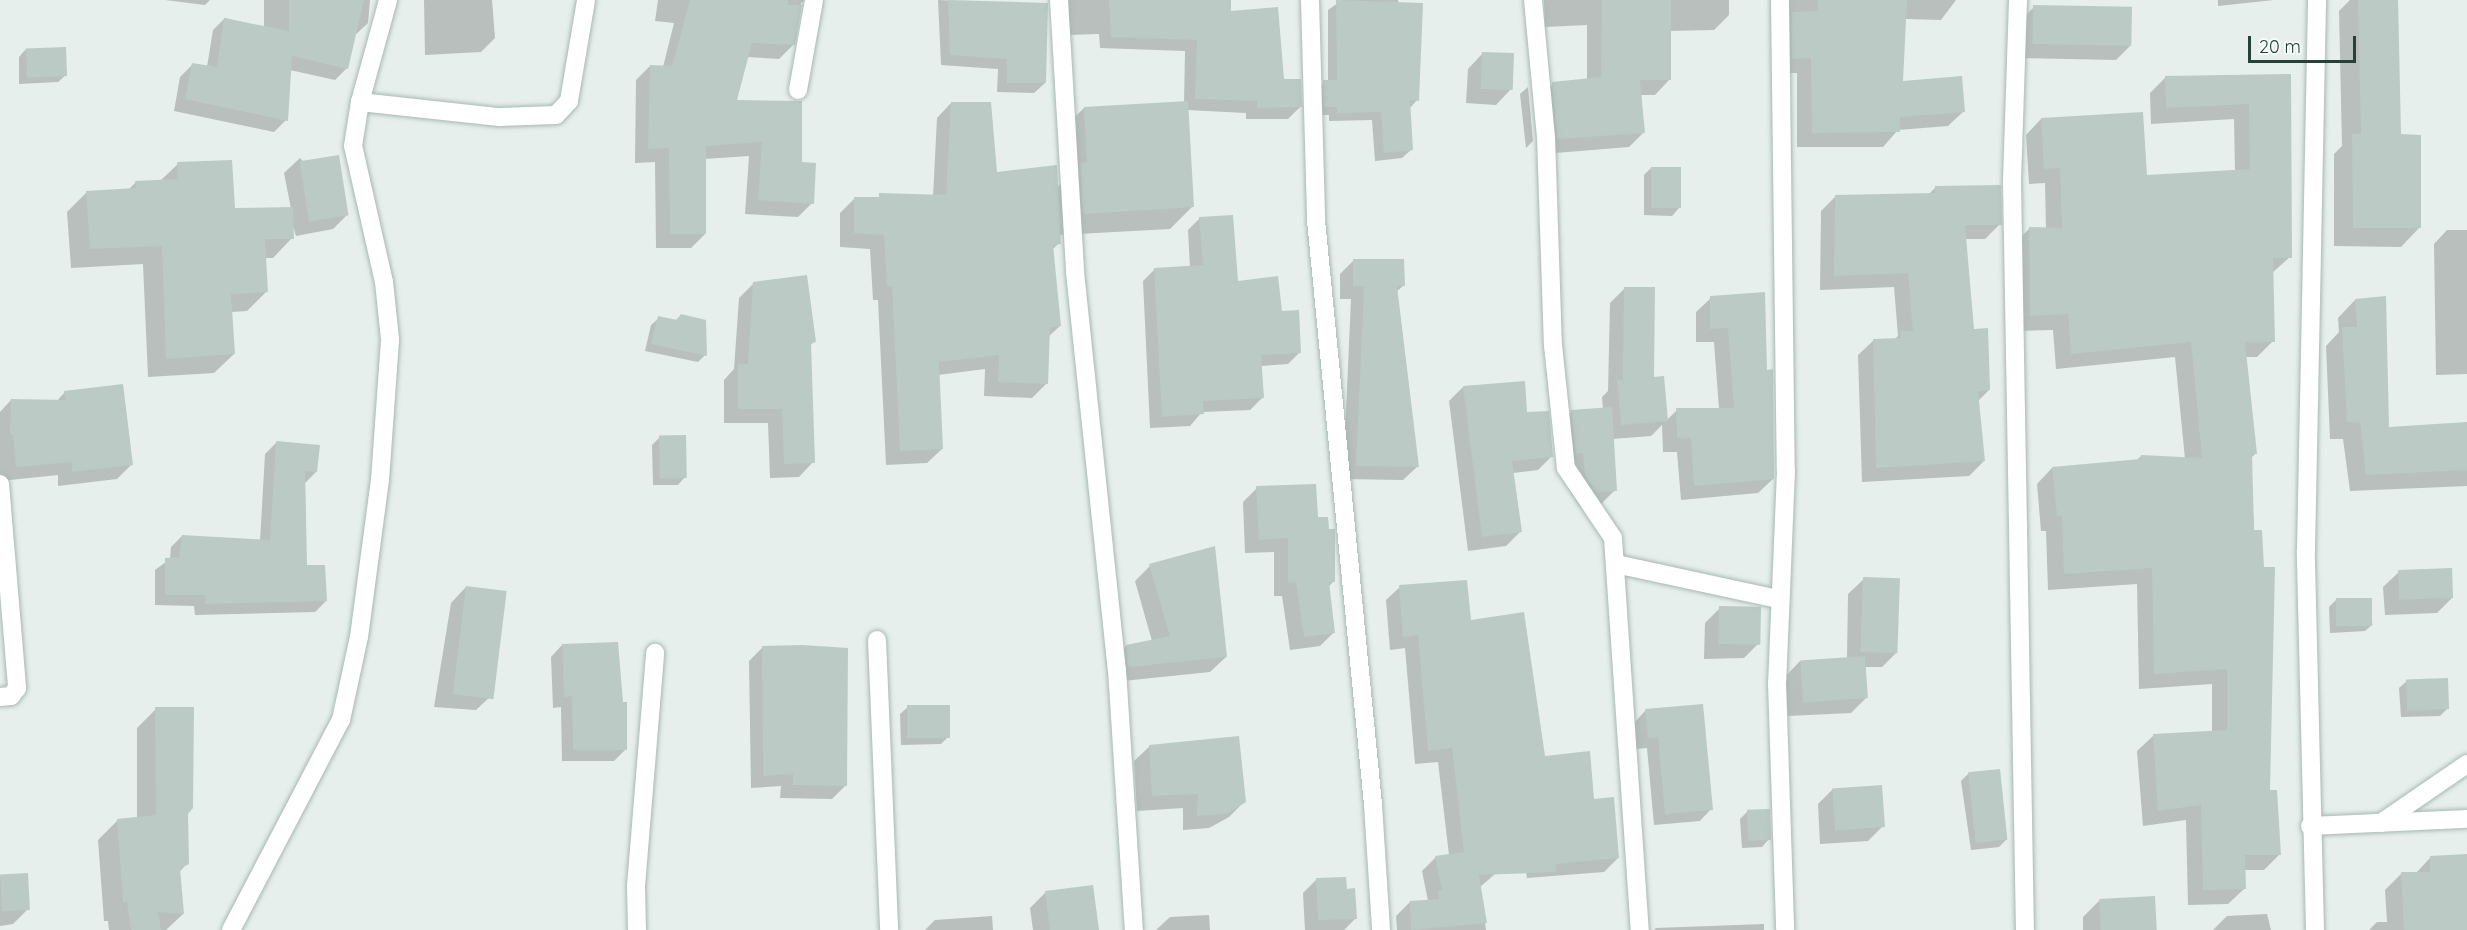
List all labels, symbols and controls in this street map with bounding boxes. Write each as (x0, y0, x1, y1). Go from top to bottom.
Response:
scale bar (2251, 24, 2359, 62)
text: 20 m (2259, 35, 2301, 58)

